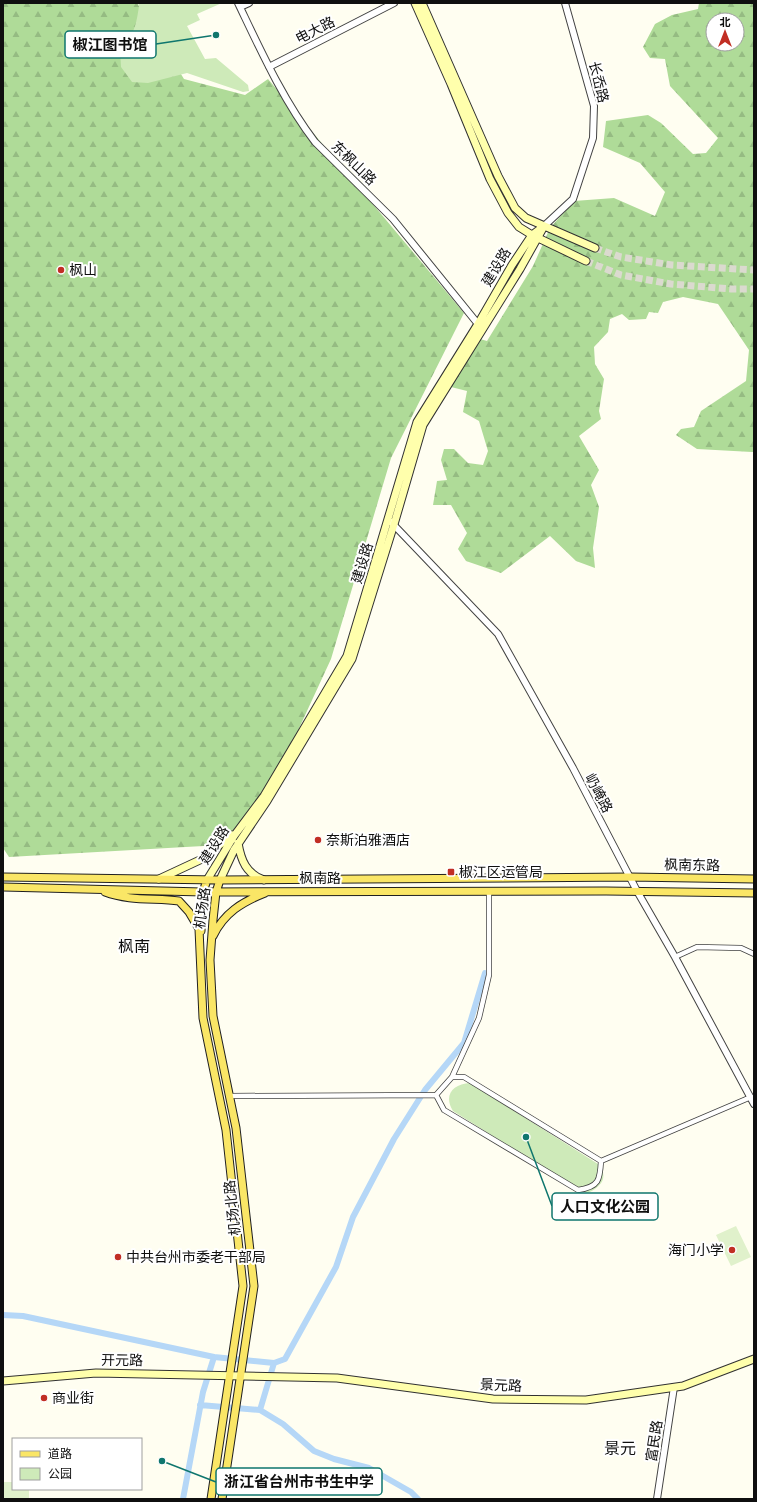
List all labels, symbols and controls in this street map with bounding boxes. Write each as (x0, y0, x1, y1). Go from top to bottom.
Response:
north arrow (705, 12, 745, 52)
street label: 电大路 (293, 13, 337, 47)
text: 北 (720, 16, 731, 29)
callout: 椒江图书馆 (65, 31, 156, 58)
text: 椒江图书馆 (72, 36, 148, 54)
street label: 长岙路 (586, 60, 612, 104)
street label: 东枫山路 (328, 138, 380, 188)
street label: 建设路 (478, 245, 514, 289)
place label: 枫山 (69, 262, 97, 278)
marker: 枫山 (56, 265, 66, 275)
street label: 建设路 (348, 541, 376, 585)
street label: 屷崦路 (582, 771, 616, 815)
street label: 建设路 (196, 823, 232, 867)
place label: 奈斯泊雅酒店 (326, 832, 410, 848)
marker: 奈斯泊雅酒店 (313, 835, 323, 845)
street label: 枫南东路 (664, 857, 720, 873)
place label: 椒江区运管局 (459, 864, 543, 880)
marker: 椒江区运管局 (446, 867, 456, 877)
street label: 枫南路 (299, 870, 341, 886)
street label: 机场路 (191, 886, 213, 930)
district label: 枫南 (118, 937, 150, 956)
street label: 机场北路 (221, 1179, 243, 1237)
callout: 人口文化公园 (552, 1193, 658, 1220)
text: 人口文化公园 (560, 1198, 650, 1216)
place label: 海门小学 (668, 1242, 724, 1258)
marker: 海门小学 (727, 1245, 737, 1255)
place label: 中共台州市委老干部局 (126, 1249, 266, 1265)
marker: 中共台州市委老干部局 (113, 1252, 123, 1262)
street label: 开元路 (101, 1352, 143, 1368)
street label: 景元路 (480, 1376, 522, 1394)
place label: 商业街 (52, 1390, 94, 1406)
marker: 商业街 (39, 1393, 49, 1403)
street label: 富民路 (643, 1419, 665, 1463)
legend (12, 1438, 142, 1490)
district label: 景元 (604, 1439, 636, 1458)
text: 道路 (48, 1447, 72, 1461)
text: 公园 (48, 1467, 72, 1481)
callout: 浙江省台州市书生中学 (216, 1468, 382, 1495)
text: 浙江省台州市书生中学 (224, 1473, 374, 1491)

